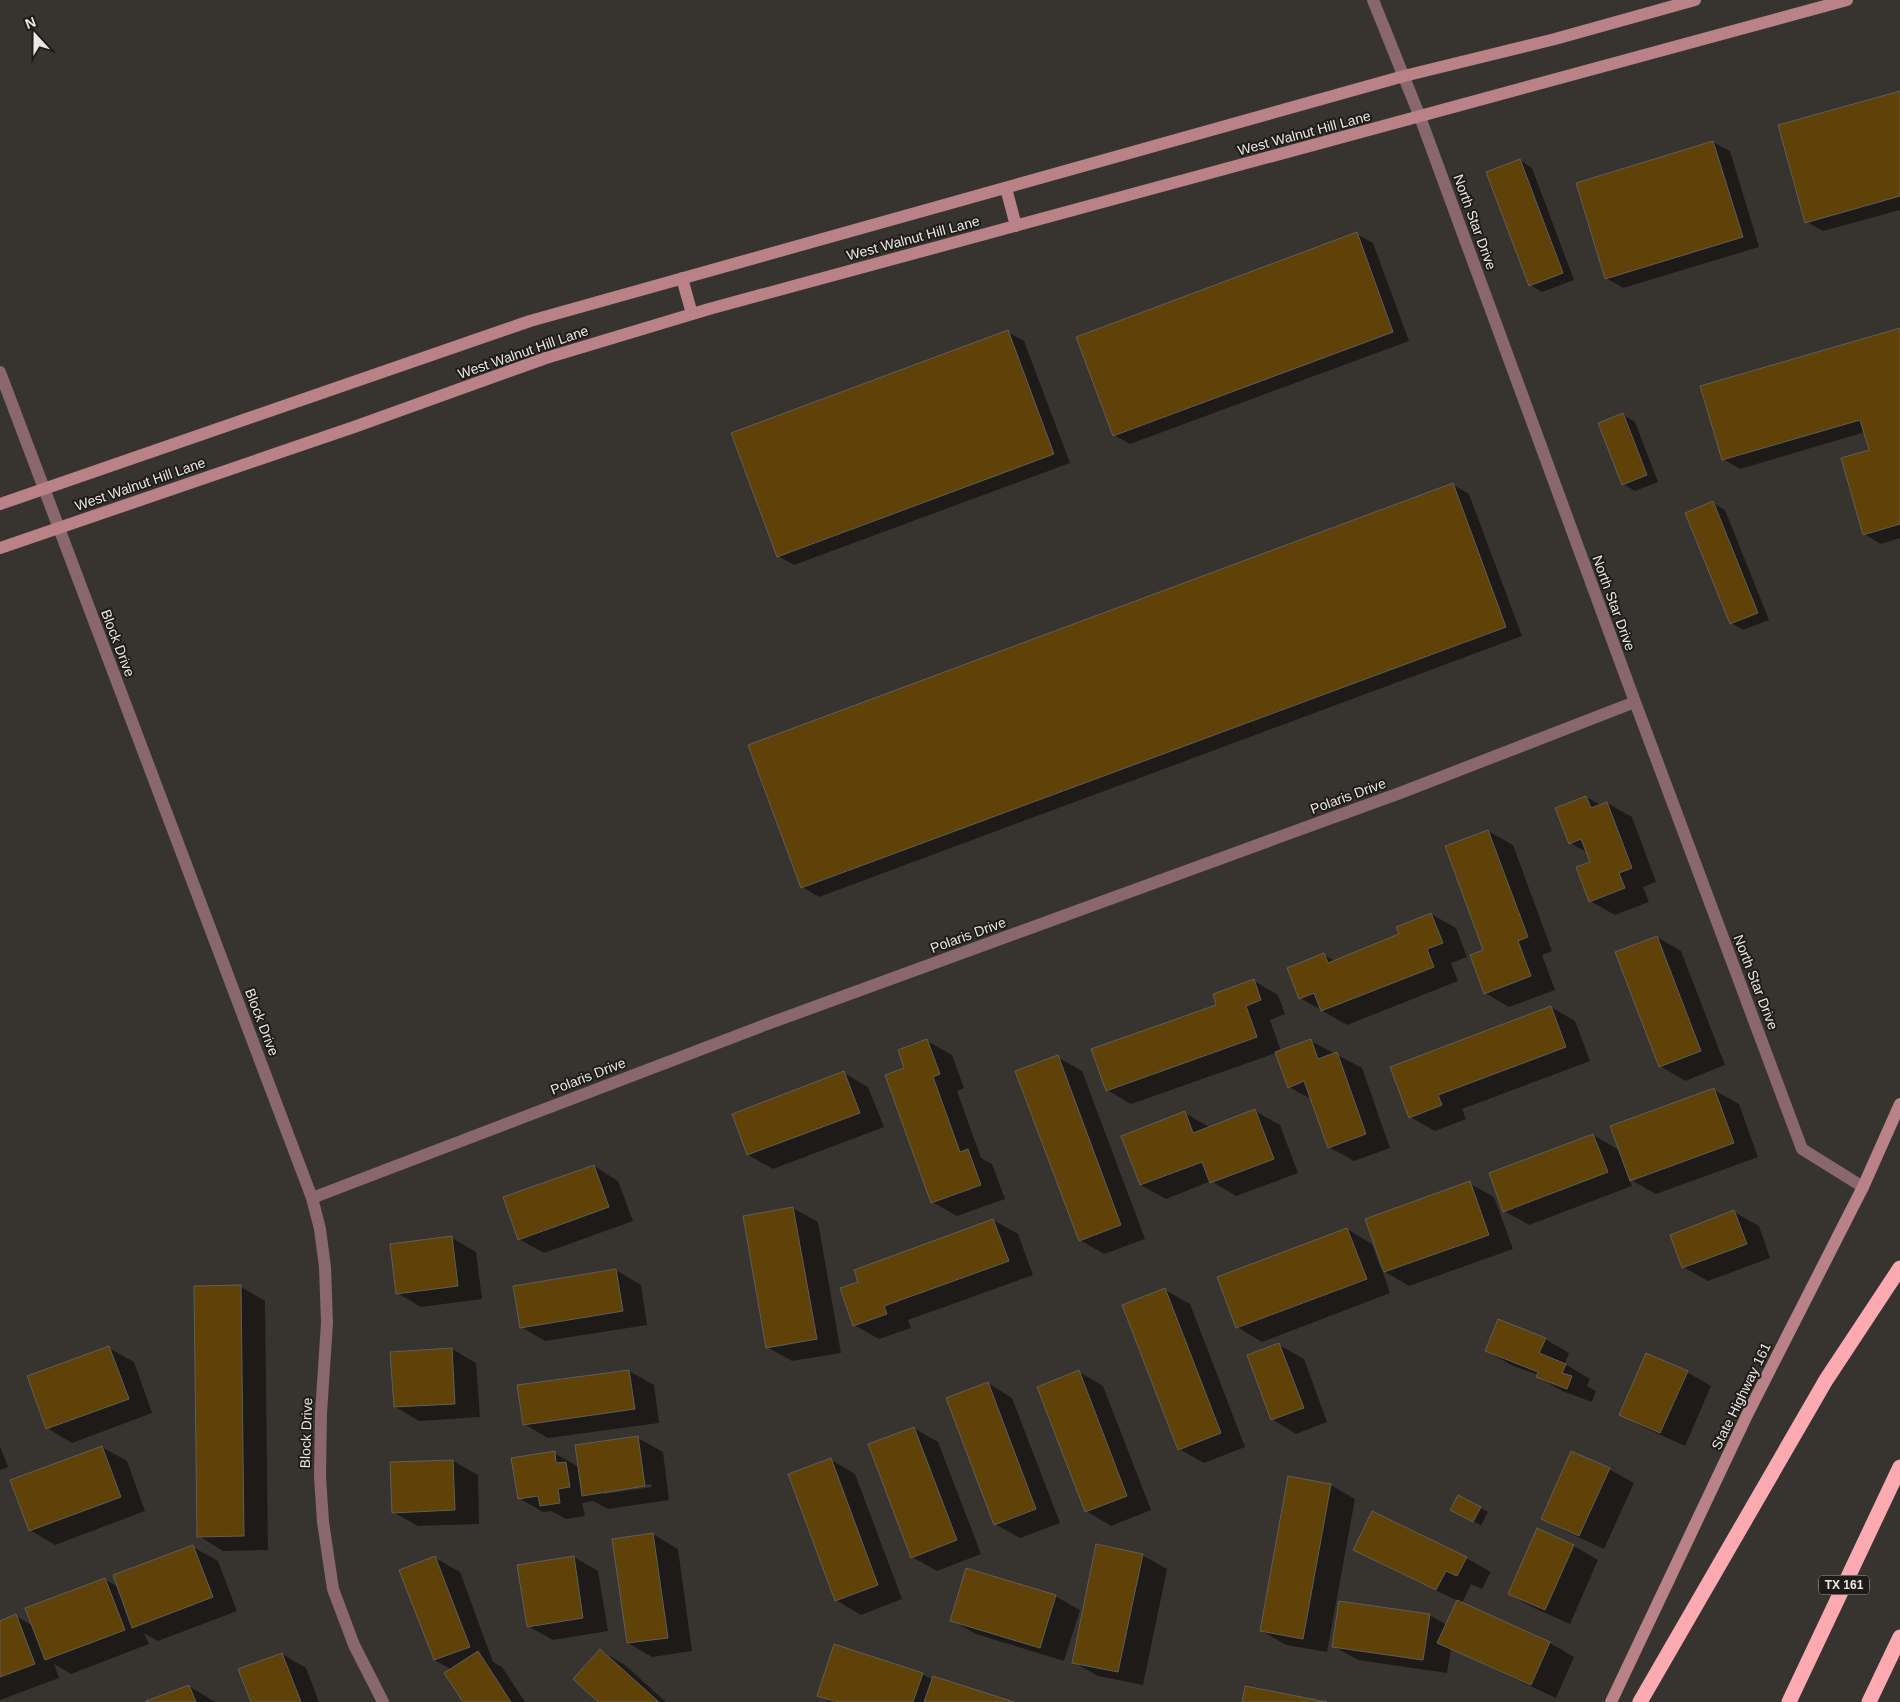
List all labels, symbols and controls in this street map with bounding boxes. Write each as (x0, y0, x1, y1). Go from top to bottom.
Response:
north arrow (10, 10, 60, 60)
text: N (23, 14, 38, 32)
street label: West Walnut Hill Lane (1236, 107, 1372, 158)
street label: North Star Drive (1450, 172, 1500, 272)
street label: West Walnut Hill Lane (845, 212, 981, 263)
street label: West Walnut Hill Lane (456, 322, 591, 382)
street label: West Walnut Hill Lane (73, 454, 208, 514)
street label: North Star Drive (1589, 553, 1639, 653)
street label: Block Drive (98, 607, 138, 679)
street label: Polaris Drive (1308, 775, 1388, 817)
street label: Polaris Drive (928, 914, 1008, 956)
street label: North Star Drive (1731, 932, 1782, 1032)
street label: Block Drive (242, 986, 282, 1058)
street label: Polaris Drive (548, 1054, 628, 1098)
street label: State Highway 161 (1708, 1339, 1774, 1452)
street label: Block Drive (297, 1397, 315, 1469)
road number: TX 161 (1819, 1576, 1869, 1594)

